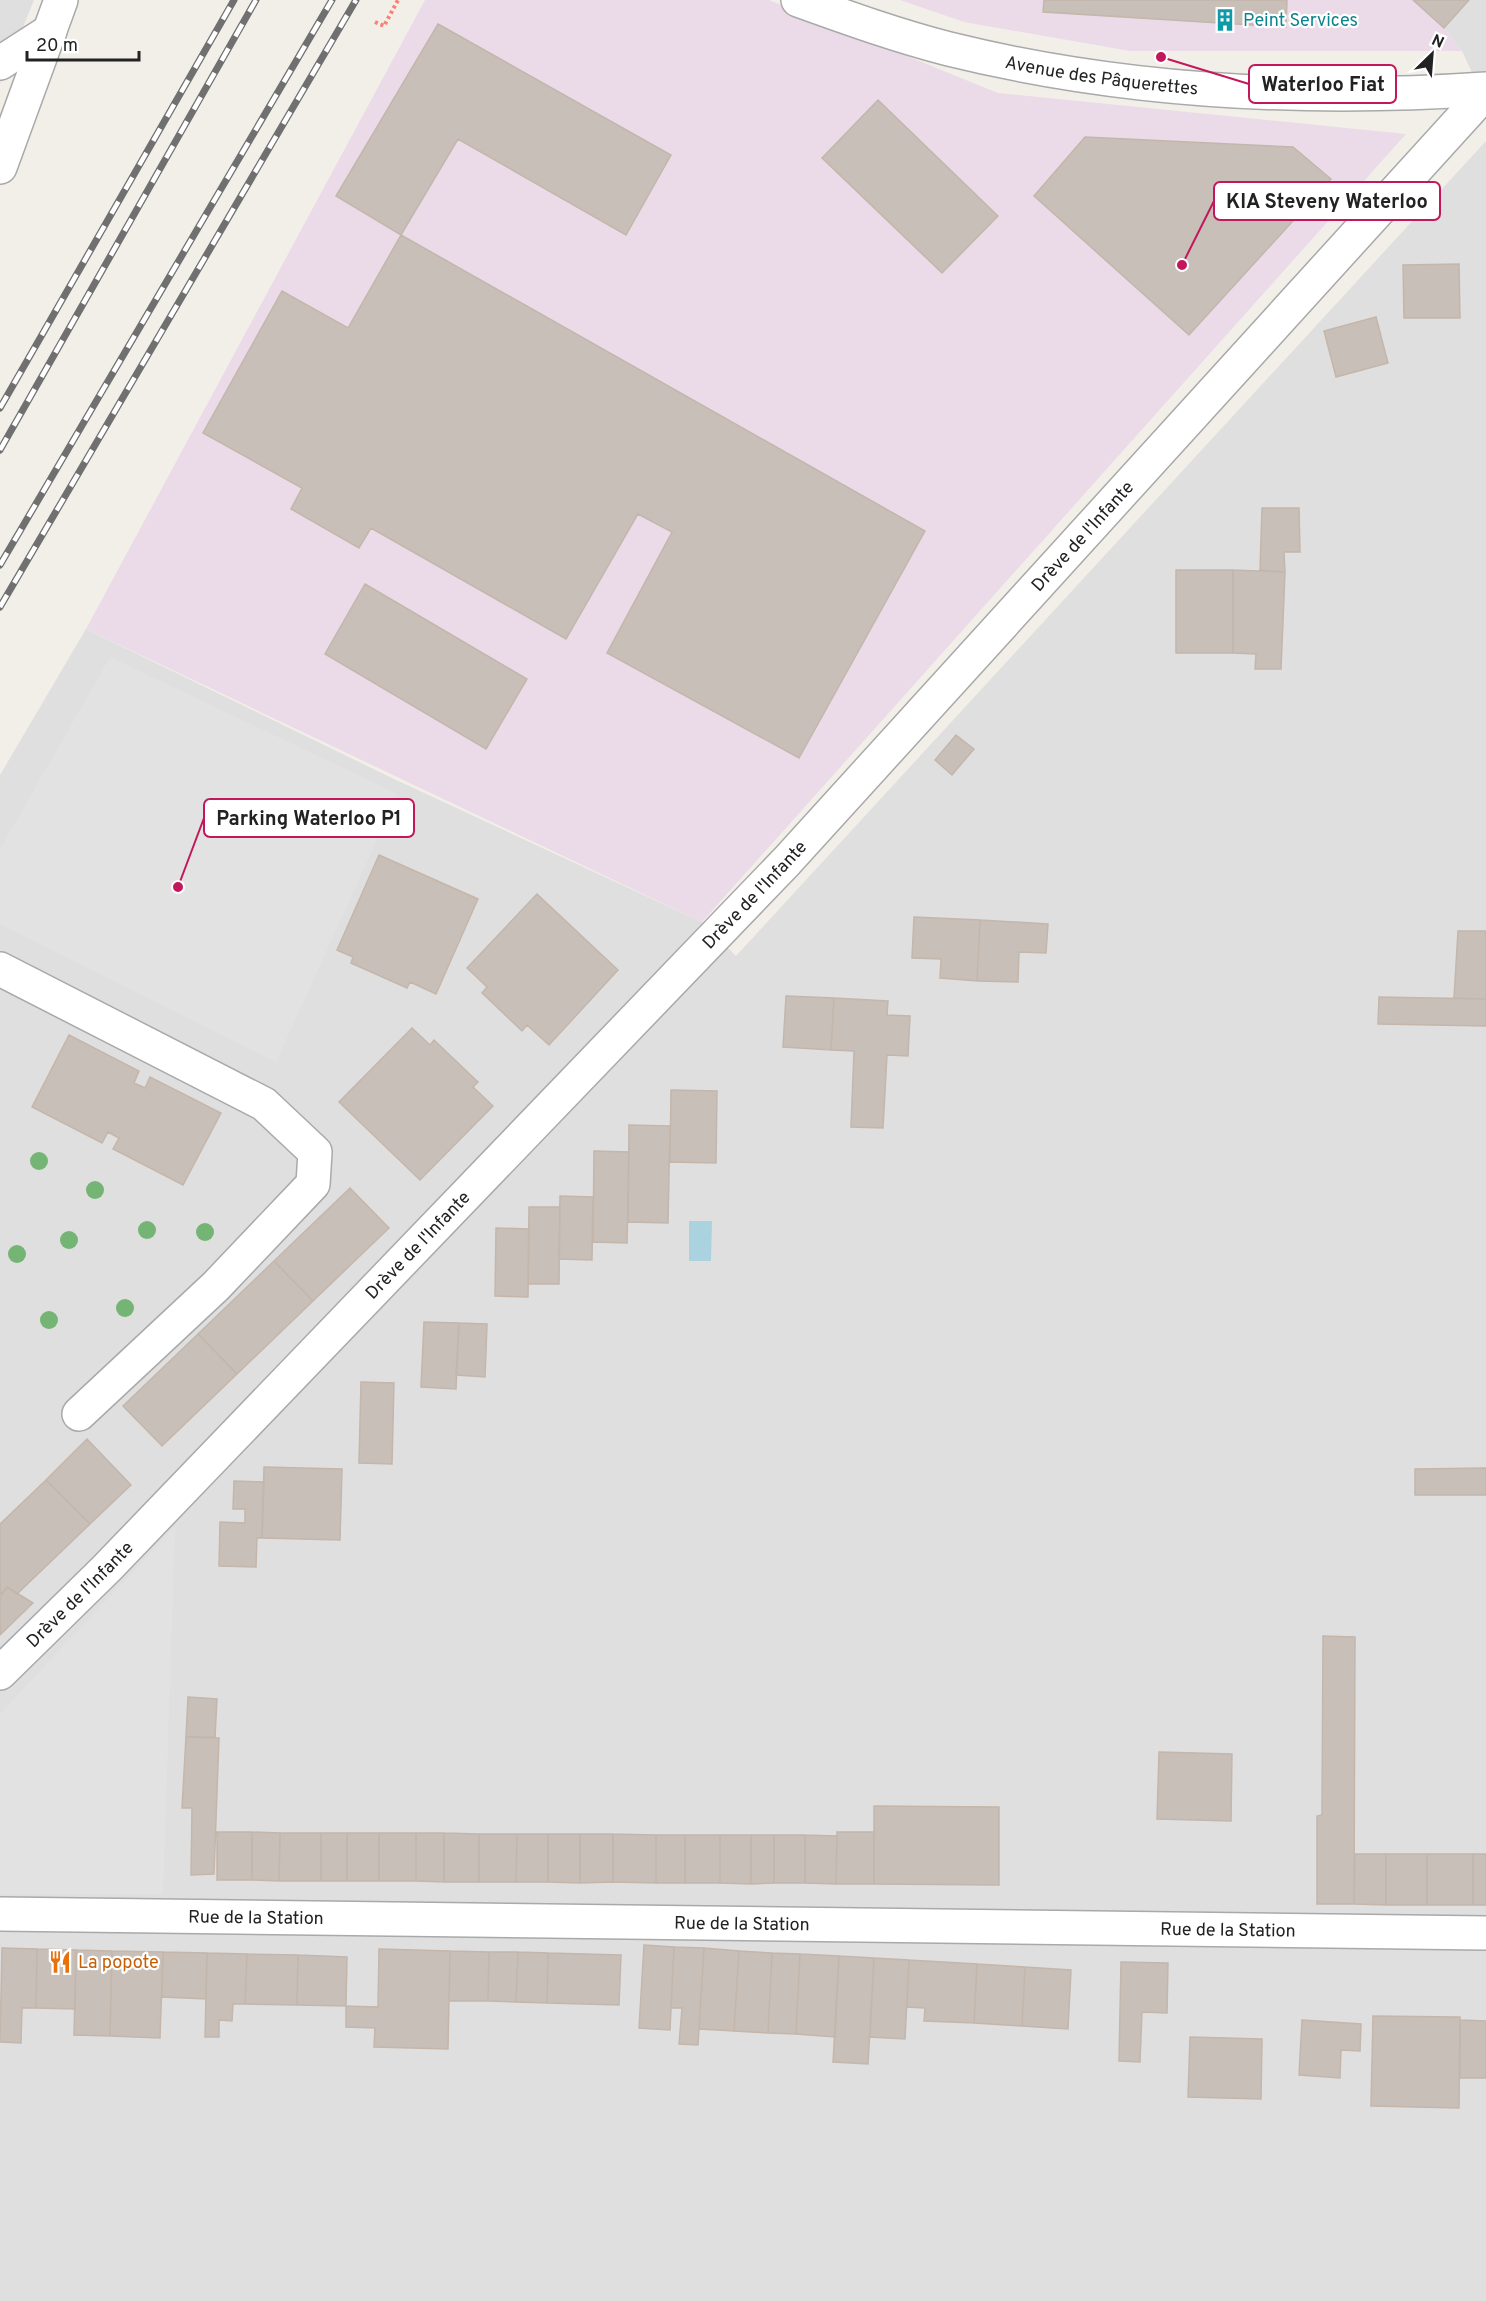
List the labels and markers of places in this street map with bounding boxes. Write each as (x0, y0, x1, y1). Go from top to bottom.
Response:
building icon: Peint Services (1212, 7, 1238, 33)
place label: Peint Services (1243, 10, 1358, 33)
callout: Waterloo Fiat (1249, 65, 1396, 103)
callout: KIA Steveny Waterloo (1214, 182, 1440, 220)
callout: Parking Waterloo P1 (204, 799, 414, 837)
restaurant icon: La popote (47, 1949, 73, 1975)
place label: La popote (78, 1952, 159, 1975)

